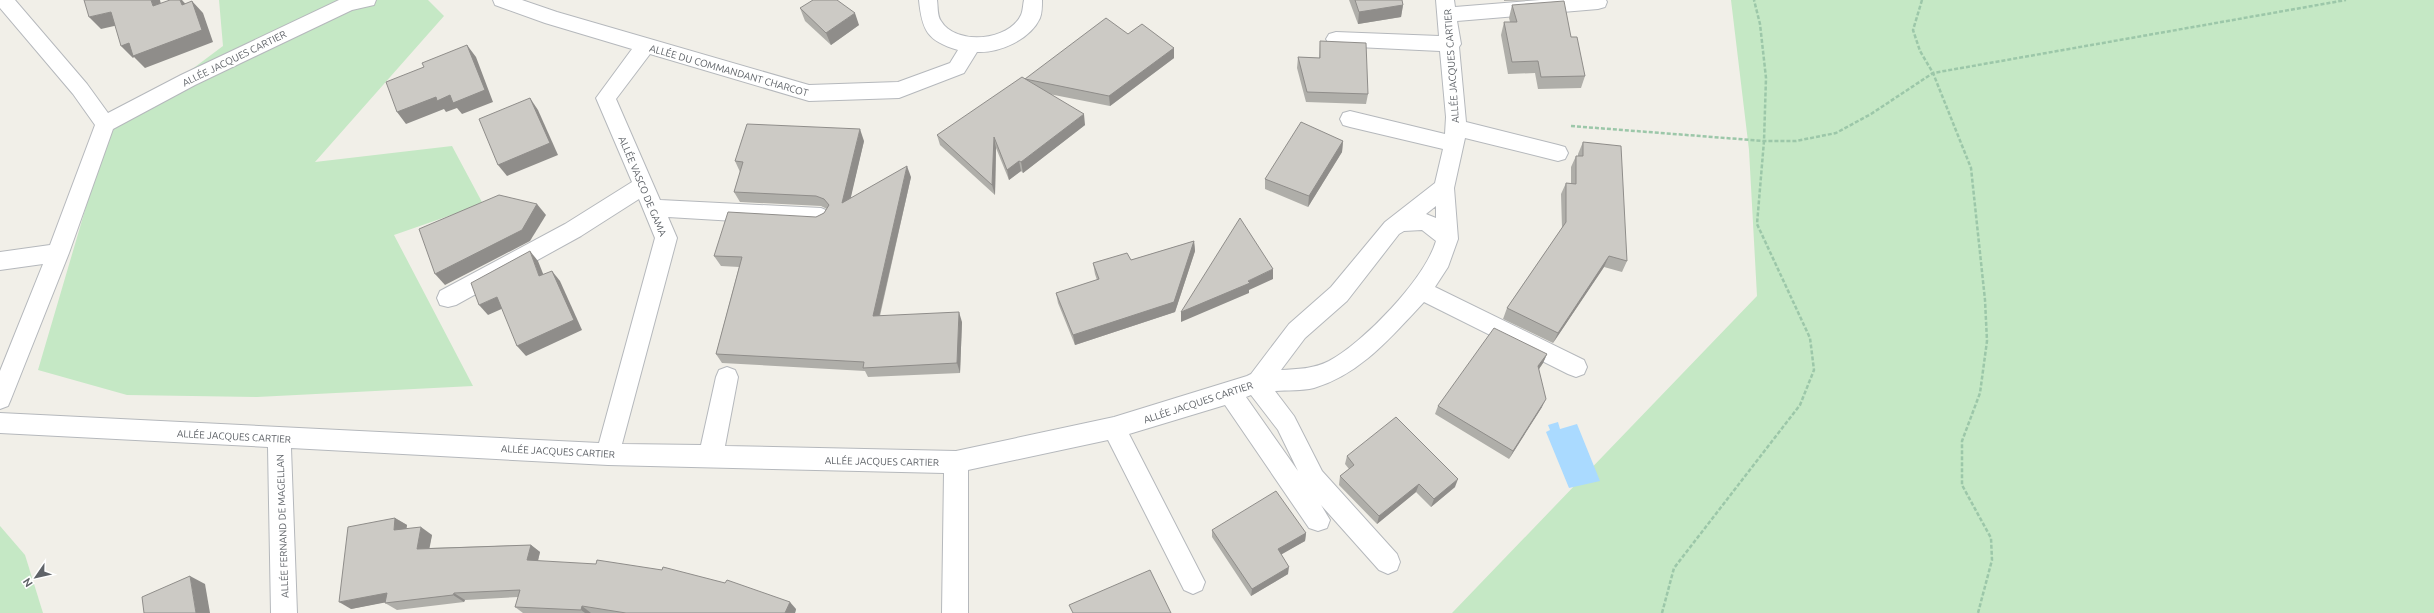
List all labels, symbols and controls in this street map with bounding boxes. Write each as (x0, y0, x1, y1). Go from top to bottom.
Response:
street label: ALLÉE JACQUES CARTIER (1441, 9, 1461, 123)
street label: ALLÉE JACQUES CARTIER (180, 28, 288, 88)
street label: ALLÉE DU COMMANDANT CHARCOT (648, 42, 810, 99)
street label: ALLÉE VASCO DE GAMA (617, 134, 670, 238)
street label: ALLÉE JACQUES CARTIER (1142, 379, 1254, 425)
street label: ALLÉE JACQUES CARTIER (177, 427, 291, 445)
street label: ALLÉE JACQUES CARTIER (501, 442, 615, 460)
street label: ALLÉE FERNAND DE MAGELLAN (273, 454, 291, 598)
street label: ALLÉE JACQUES CARTIER (825, 454, 939, 468)
north arrow (16, 557, 56, 597)
text: N (20, 576, 35, 589)

